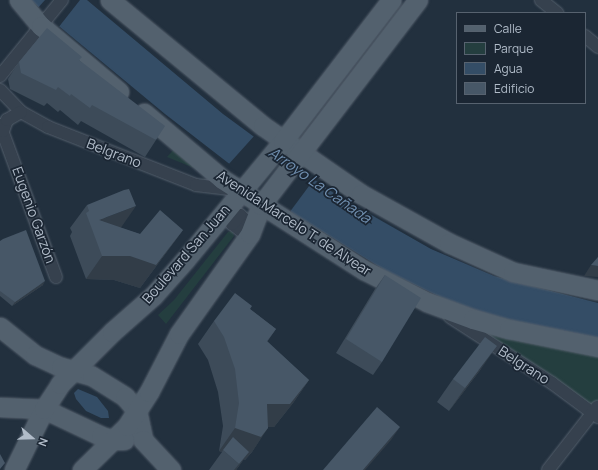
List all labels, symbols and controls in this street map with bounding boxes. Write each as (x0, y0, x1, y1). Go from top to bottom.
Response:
legend (456, 12, 586, 104)
text: Calle (494, 20, 522, 37)
text: Parque (494, 40, 533, 57)
text: Agua (494, 60, 523, 77)
text: Edificio (494, 80, 534, 97)
street label: Belgrano (84, 135, 144, 171)
water label: Arroyo La Cañada (265, 143, 375, 227)
street label: Eugenio Garzón (9, 165, 59, 265)
street label: Avenida Marcelo T. de Alvear (214, 167, 374, 279)
street label: Boulevard San Juan (139, 201, 233, 307)
street label: Belgrano (495, 342, 553, 388)
north arrow (12, 418, 52, 458)
text: N (35, 436, 52, 449)

